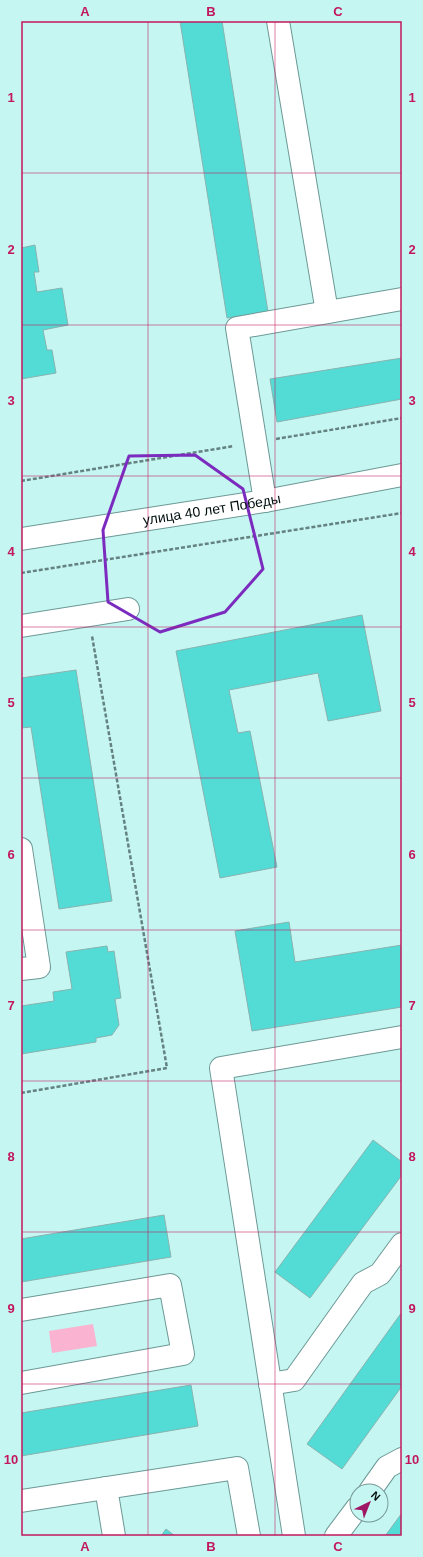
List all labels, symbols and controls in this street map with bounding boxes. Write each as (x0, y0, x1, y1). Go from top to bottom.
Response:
text: A (80, 4, 90, 19)
text: B (206, 4, 216, 19)
text: C (333, 4, 343, 19)
text: 1 (7, 90, 15, 105)
text: 1 (408, 90, 416, 105)
text: 2 (7, 242, 15, 257)
text: 2 (408, 242, 416, 257)
text: 3 (7, 393, 15, 408)
text: 3 (408, 393, 416, 408)
street label: улица 40 лет Победы (142, 490, 282, 528)
text: 4 (7, 544, 15, 559)
text: 4 (408, 544, 416, 559)
text: 5 (7, 695, 15, 710)
text: 5 (408, 695, 416, 710)
text: 6 (7, 847, 15, 862)
text: 6 (408, 847, 416, 862)
text: 7 (7, 998, 15, 1013)
text: 7 (408, 998, 416, 1013)
text: 8 (7, 1149, 15, 1164)
text: 8 (408, 1149, 416, 1164)
text: 9 (7, 1301, 15, 1316)
text: 9 (408, 1301, 416, 1316)
text: 10 (4, 1452, 18, 1467)
text: 10 (405, 1452, 419, 1467)
north arrow (349, 1483, 389, 1523)
text: N (369, 1489, 383, 1503)
text: A (80, 1539, 90, 1554)
text: B (206, 1539, 216, 1554)
text: C (333, 1539, 343, 1554)

